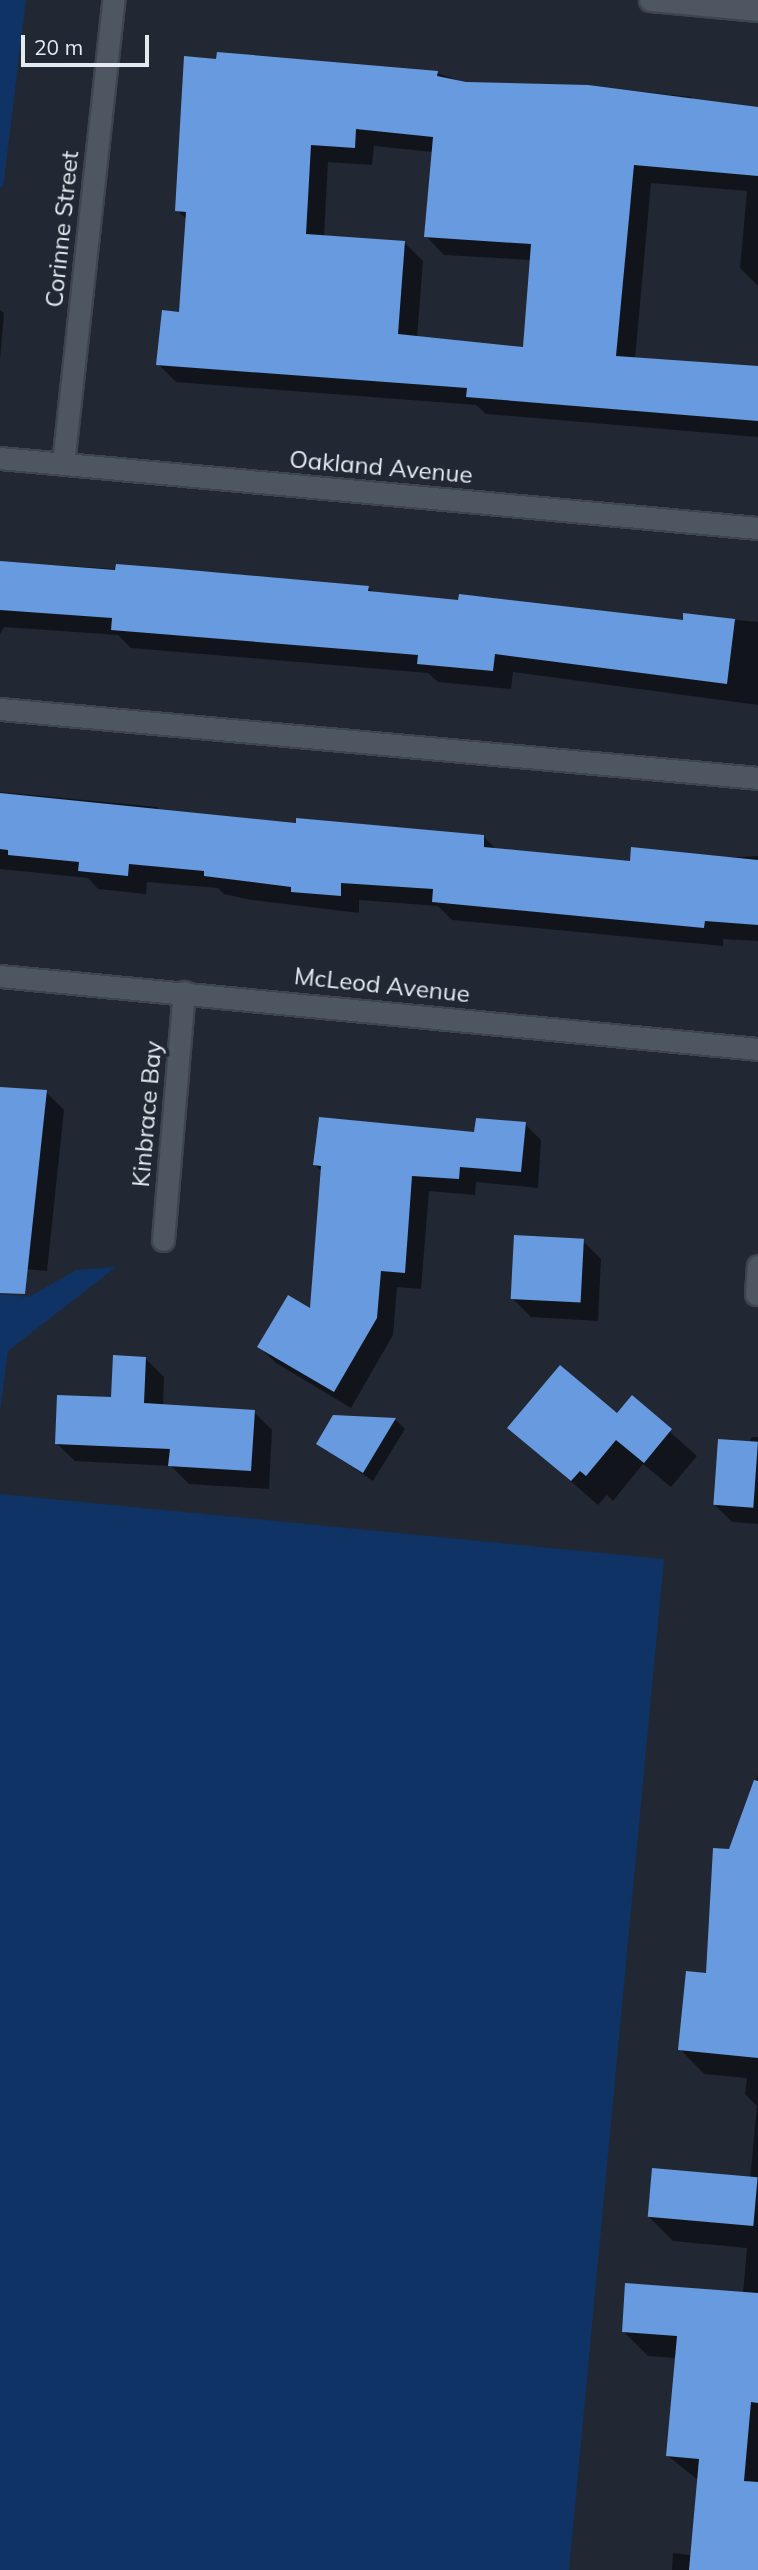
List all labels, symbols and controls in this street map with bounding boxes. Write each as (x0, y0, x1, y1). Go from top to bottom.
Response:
scale bar (24, 21, 152, 65)
text: 20 m (34, 34, 83, 60)
street label: Corinne Street (39, 149, 85, 309)
street label: Oakland Avenue (288, 445, 474, 489)
street label: McLeod Avenue (293, 961, 471, 1009)
street label: Kinbrace Bay (126, 1040, 168, 1188)

